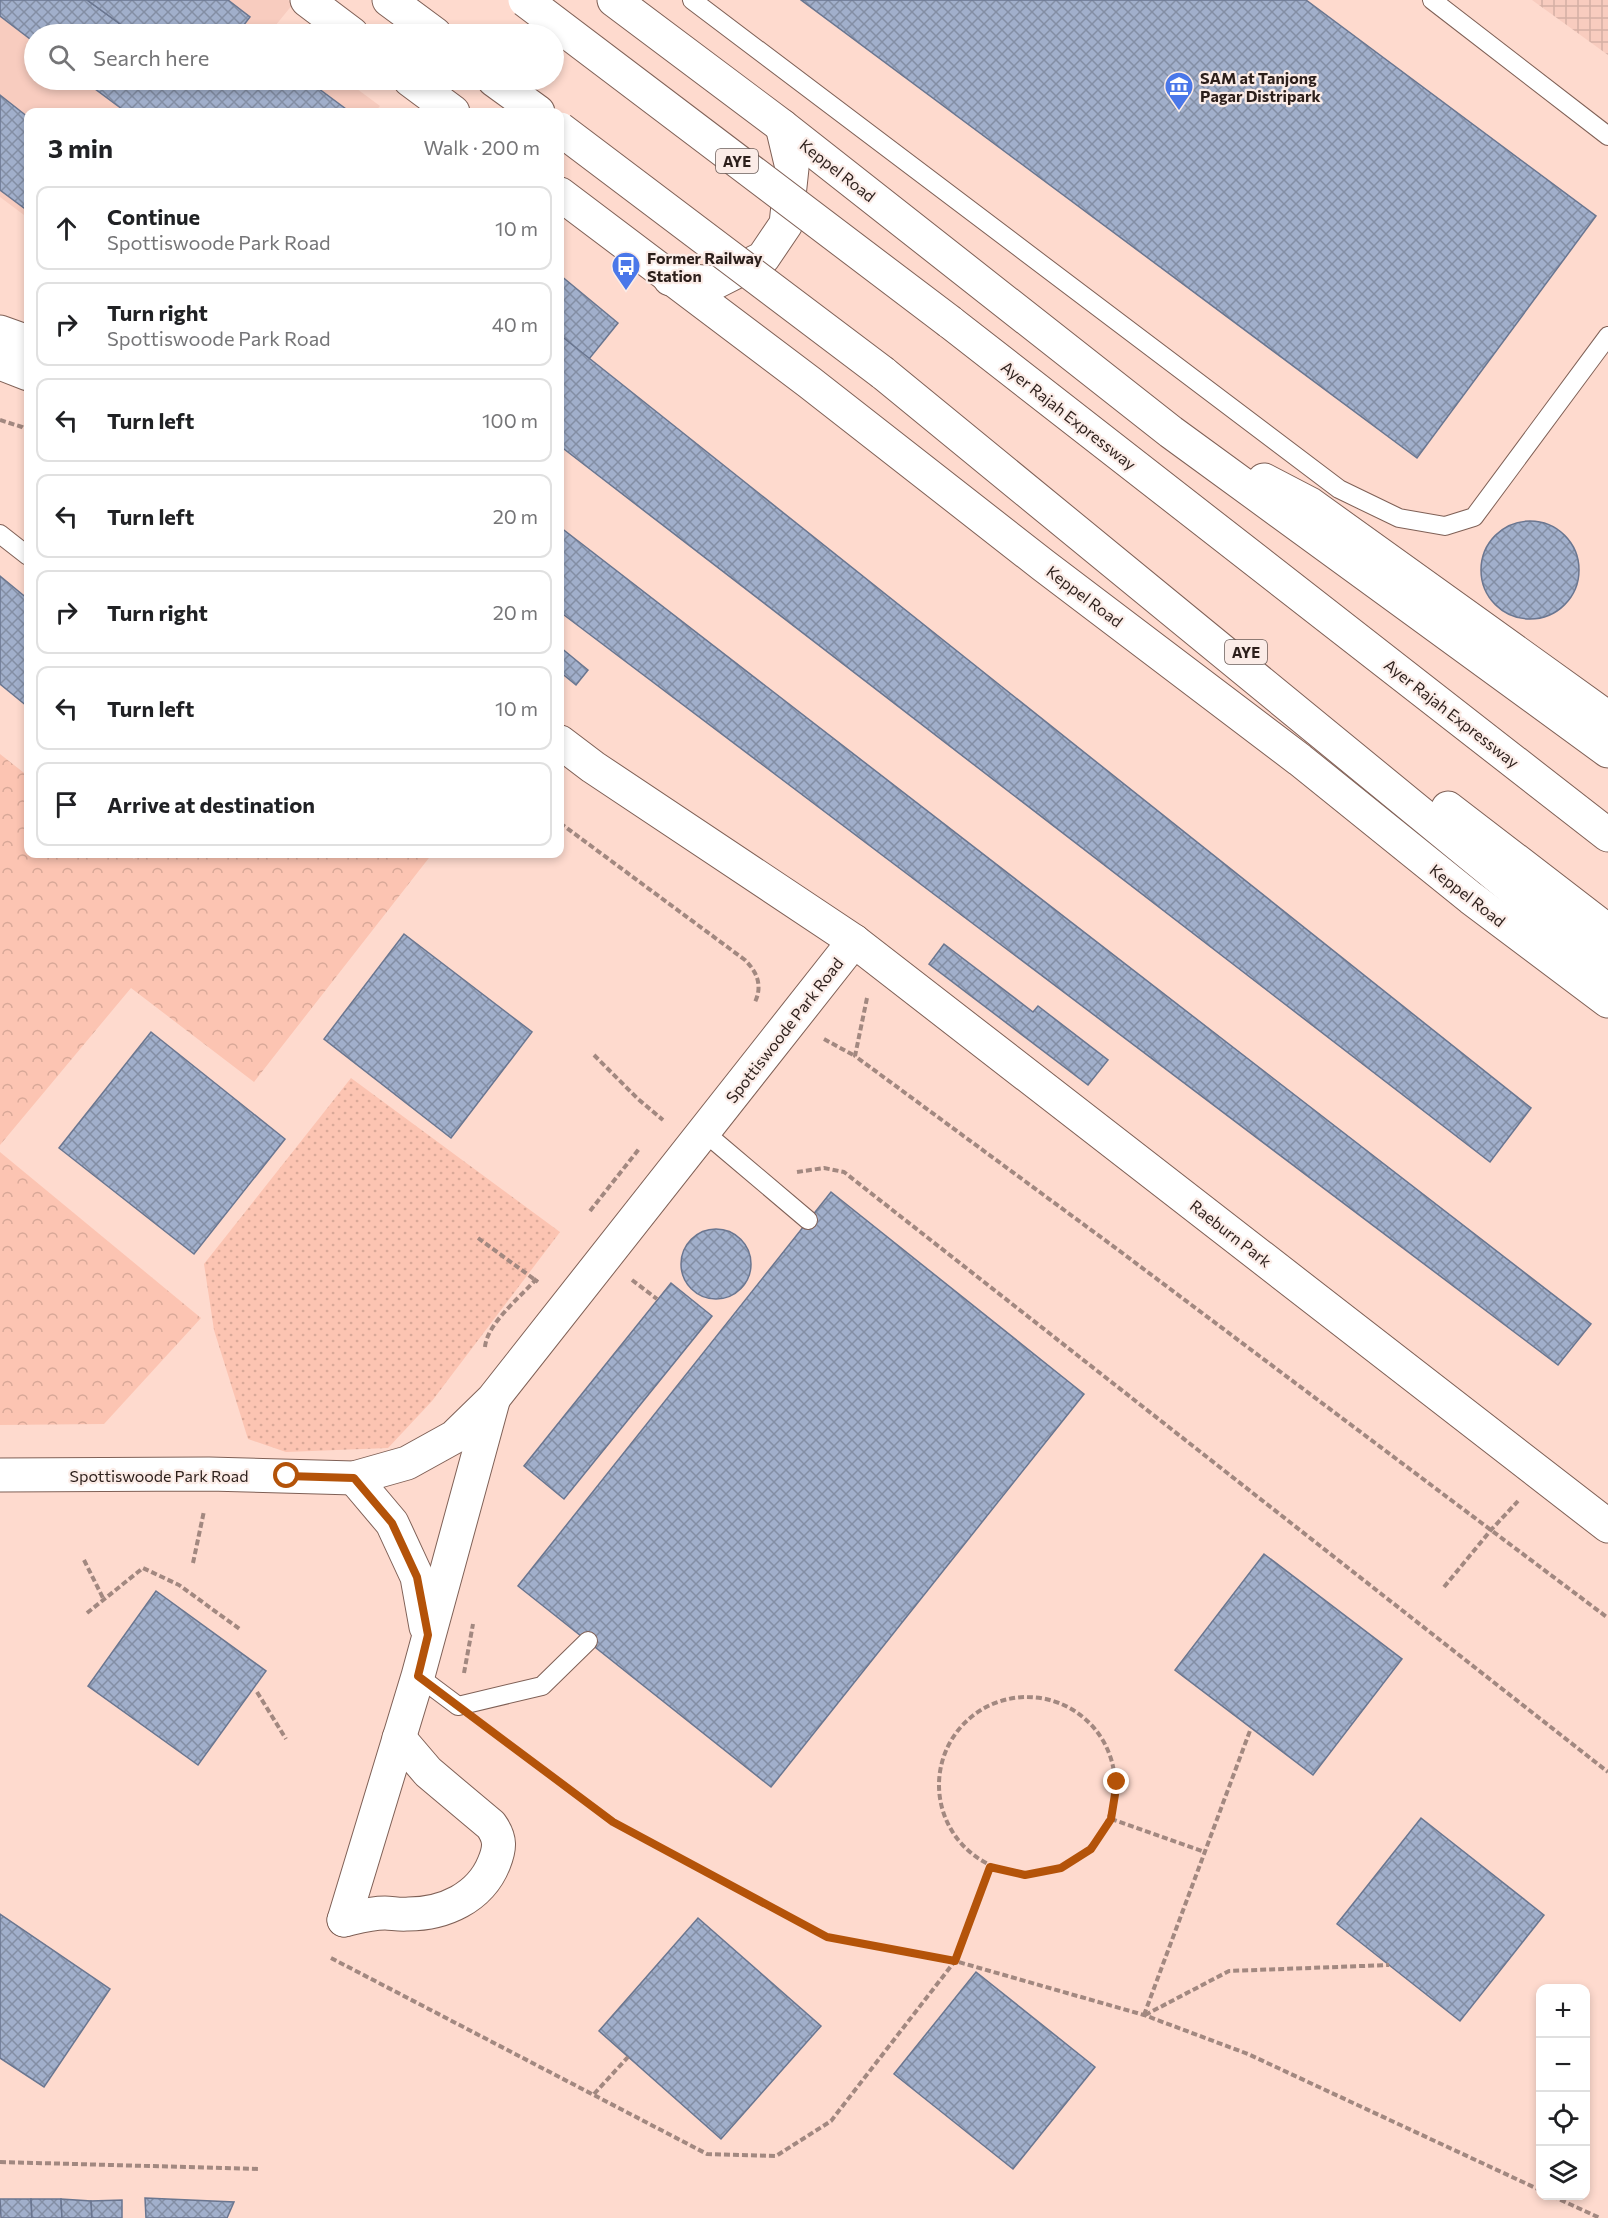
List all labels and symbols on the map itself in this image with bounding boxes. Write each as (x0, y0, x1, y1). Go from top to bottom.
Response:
place label: SAM at Tanjong Pagar Distripark (1200, 68, 1322, 105)
museum icon: SAM at Tanjong Pagar Distripark (1163, 70, 1195, 112)
street label: Keppel Road (797, 135, 879, 205)
road number: AYE (716, 149, 758, 173)
place label: Former Railway Station (647, 248, 763, 285)
bus stop icon: Former Railway Station (610, 250, 642, 292)
street label: Ayer Rajah Expressway (998, 357, 1140, 473)
street label: Keppel Road (1043, 561, 1127, 631)
road number: AYE (1225, 640, 1267, 664)
street label: Ayer Rajah Expressway (1381, 655, 1523, 771)
street label: Keppel Road (1427, 860, 1509, 930)
street label: Spottiswoode Park Road (721, 954, 847, 1106)
street label: Raeburn Park (1187, 1195, 1276, 1271)
route start (273, 1462, 299, 1488)
street label: Spottiswoode Park Road (70, 1466, 248, 1485)
route end (1103, 1768, 1129, 1794)

